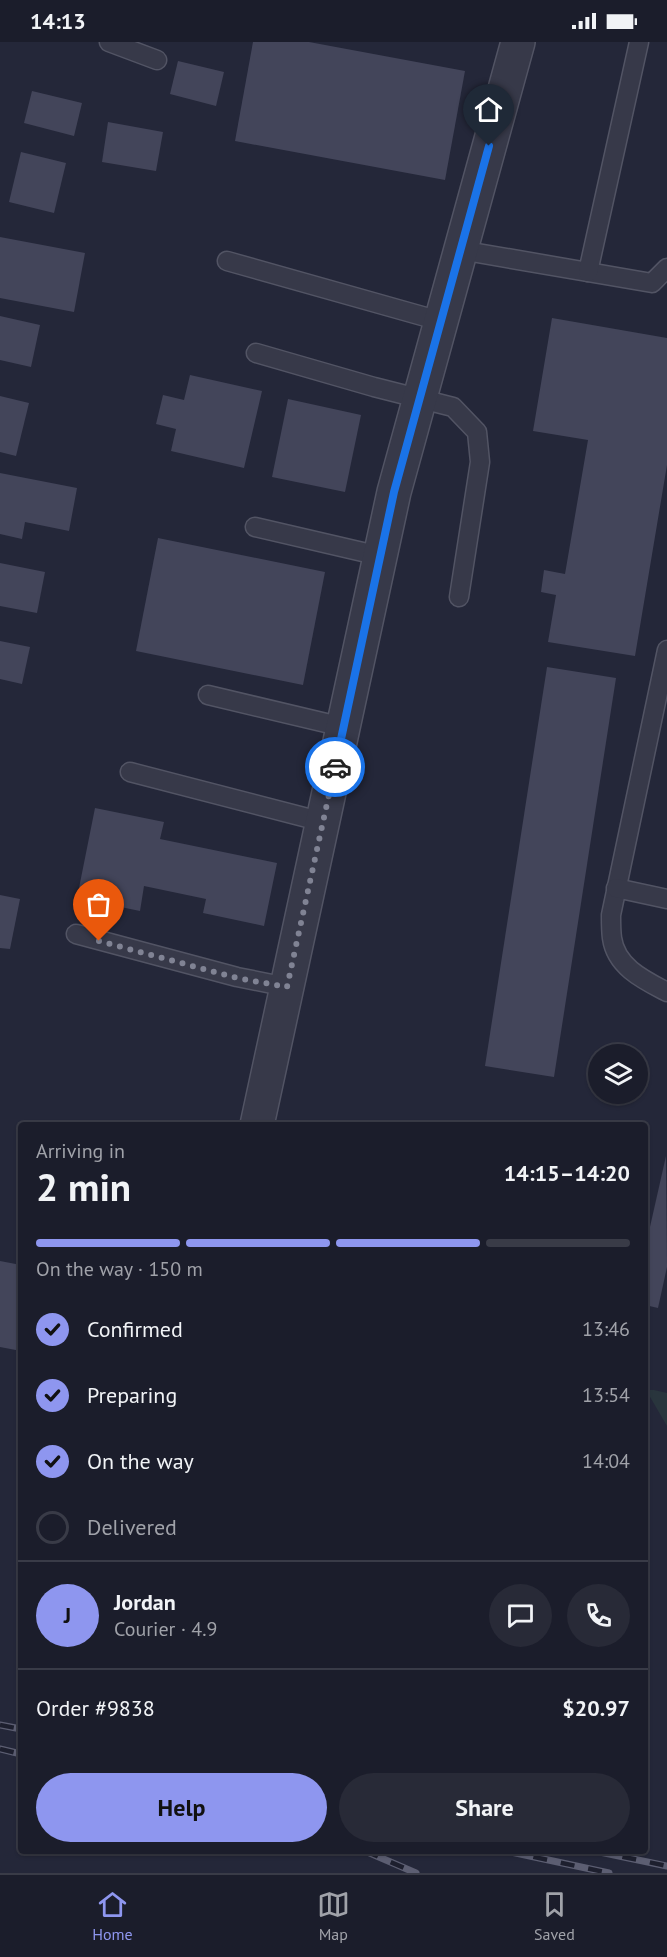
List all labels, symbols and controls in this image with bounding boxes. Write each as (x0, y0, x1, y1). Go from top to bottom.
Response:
text: 14:13 (30, 7, 86, 35)
pin (463, 84, 514, 146)
icon: home (472, 93, 505, 126)
courier (305, 737, 365, 797)
icon: car (319, 751, 352, 784)
pin (73, 879, 124, 941)
icon: bag (82, 888, 115, 921)
map controls (588, 1044, 648, 1104)
button: layers (588, 1044, 648, 1104)
text: Arriving in (36, 1138, 125, 1164)
text: 14:15–14:20 (504, 1159, 630, 1187)
text: 2 min (36, 1161, 131, 1212)
text: On the way · 150 m (36, 1256, 203, 1282)
icon: check (36, 1313, 69, 1346)
text: Confirmed (87, 1315, 183, 1343)
text: 13:46 (582, 1316, 630, 1342)
icon: check (36, 1379, 69, 1412)
text: Preparing (87, 1381, 177, 1409)
text: 13:54 (582, 1382, 630, 1408)
icon: check (36, 1445, 69, 1478)
text: On the way (87, 1447, 194, 1475)
text: 14:04 (582, 1448, 630, 1474)
text: Delivered (87, 1513, 177, 1541)
button: chat (489, 1584, 552, 1647)
button: phone (567, 1584, 630, 1647)
text: Jordan (114, 1588, 176, 1616)
text: J (64, 1601, 71, 1629)
text: Courier · 4.9 (114, 1616, 217, 1642)
text: Order #9838 (36, 1694, 155, 1722)
text: $20.97 (562, 1694, 630, 1722)
button: Help (36, 1773, 327, 1842)
button: Share (339, 1773, 630, 1842)
tab: Home (92, 1888, 133, 1944)
tab: Map (317, 1888, 350, 1944)
tab: Saved (534, 1888, 575, 1944)

